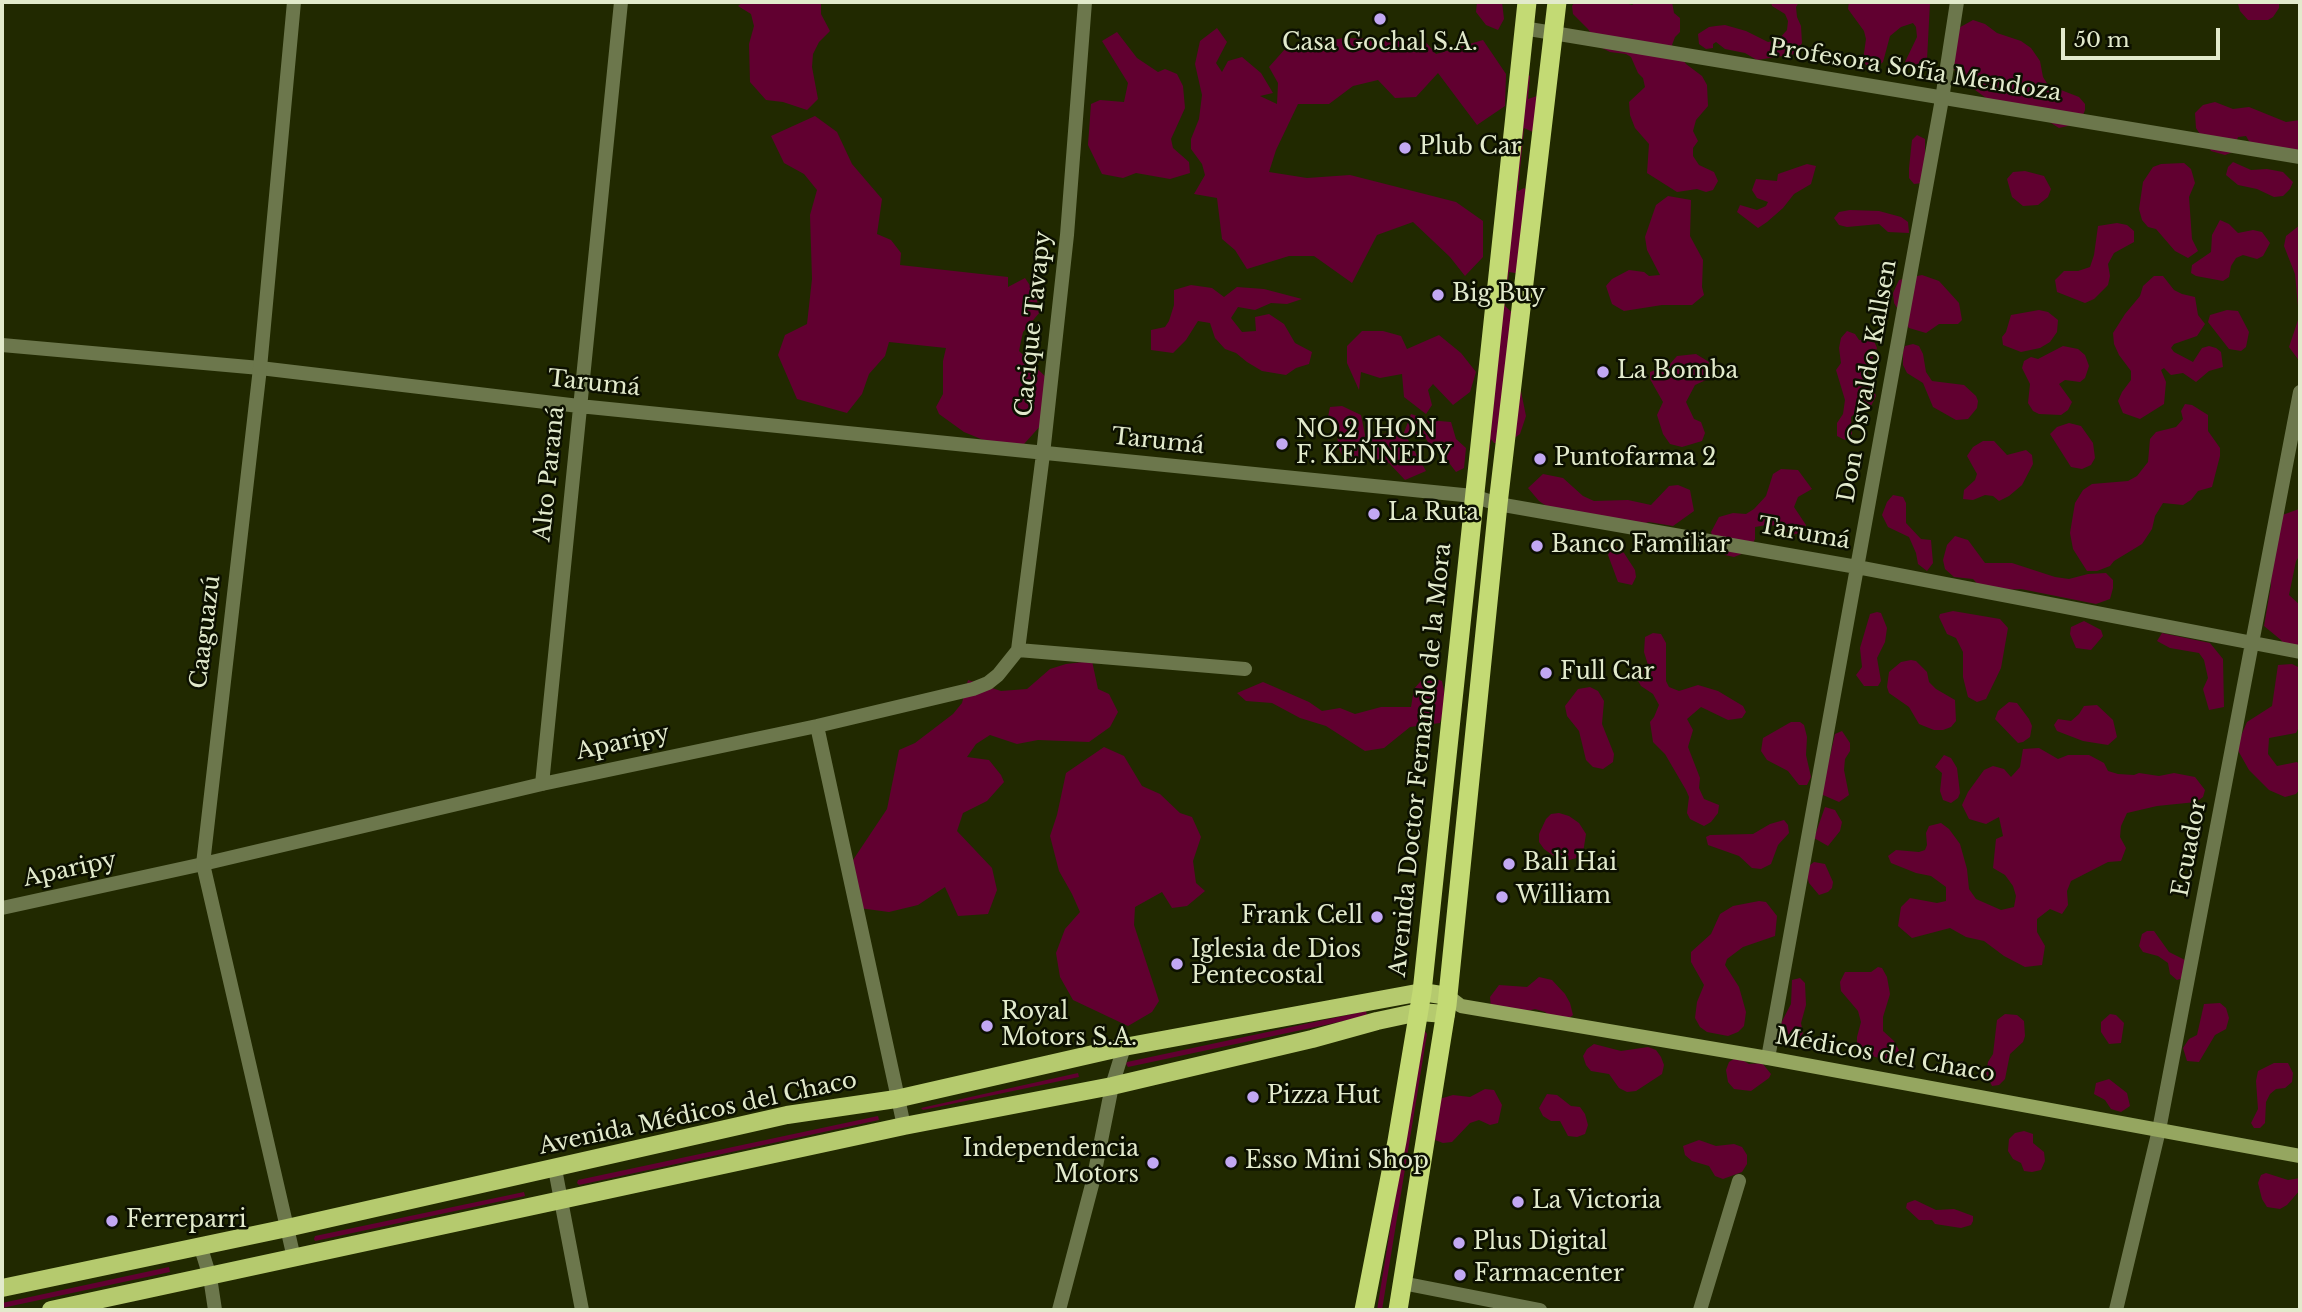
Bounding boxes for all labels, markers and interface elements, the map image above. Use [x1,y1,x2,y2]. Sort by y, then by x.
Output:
marker: Casa Gochal S.A. [1372,11,1388,27]
scale bar [2064,14,2223,58]
text: 50 m [2074,27,2129,53]
place label: Casa Gochal S.A. [1282,30,1478,58]
street label: Profesora Sofía Mendoza [1767,34,2063,108]
place label: Plub Car [1419,134,1521,162]
marker: Plub Car [1397,140,1413,156]
street label: Cacique Tavapy [1011,230,1057,418]
street label: Don Osvaldo Kallsen [1833,258,1903,504]
place label: Big Buy [1452,281,1545,309]
marker: Big Buy [1430,287,1446,303]
place label: La Bomba [1617,358,1738,386]
marker: La Bomba [1595,364,1611,380]
street label: Tarumá [547,365,641,403]
street label: Alto Paraná [529,405,571,543]
place label: NO.2 JHON F. KENNEDY [1296,417,1452,471]
street label: Tarumá [1111,423,1205,461]
marker: NO.2 JHON F. KENNEDY [1274,436,1290,452]
place label: Puntofarma 2 [1554,445,1716,473]
marker: Puntofarma 2 [1532,451,1548,467]
place label: La Ruta [1388,500,1479,528]
marker: La Ruta [1366,506,1382,522]
street label: Tarumá [1756,512,1852,556]
place label: Banco Familiar [1551,532,1730,560]
marker: Banco Familiar [1529,538,1545,554]
street label: Avenida Doctor Fernando de la Mora [1384,542,1458,978]
street label: Caaguazú [185,574,227,690]
place label: Full Car [1560,659,1655,687]
marker: Full Car [1538,665,1554,681]
street label: Aparipy [574,720,672,766]
street label: Ecuador [2167,797,2213,899]
street label: Aparipy [21,847,119,893]
place label: Bali Hai [1523,850,1617,878]
marker: Bali Hai [1501,856,1517,872]
place label: William [1516,883,1611,911]
marker: William [1494,889,1510,905]
place label: Frank Cell [1241,903,1363,931]
marker: Frank Cell [1369,909,1385,925]
place label: Iglesia de Dios Pentecostal [1191,937,1361,991]
marker: Iglesia de Dios Pentecostal [1169,956,1185,972]
place label: Royal Motors S.A. [1001,999,1137,1053]
marker: Royal Motors S.A. [979,1018,995,1034]
street label: Médicos del Chaco [1773,1023,1997,1089]
street label: Avenida Médicos del Chaco [537,1067,859,1161]
place label: Pizza Hut [1267,1083,1381,1111]
marker: Pizza Hut [1245,1089,1261,1105]
place label: Independencia Motors [963,1136,1139,1190]
place label: Esso Mini Shop [1245,1148,1429,1176]
marker: Esso Mini Shop [1223,1154,1239,1170]
marker: Independencia Motors [1145,1155,1161,1171]
place label: La Victoria [1532,1188,1661,1216]
marker: La Victoria [1510,1194,1526,1210]
place label: Ferreparri [126,1207,247,1235]
marker: Ferreparri [104,1213,120,1229]
place label: Plus Digital [1473,1229,1607,1257]
marker: Plus Digital [1451,1235,1467,1251]
place label: Farmacenter [1474,1261,1624,1289]
marker: Farmacenter [1452,1267,1468,1283]

